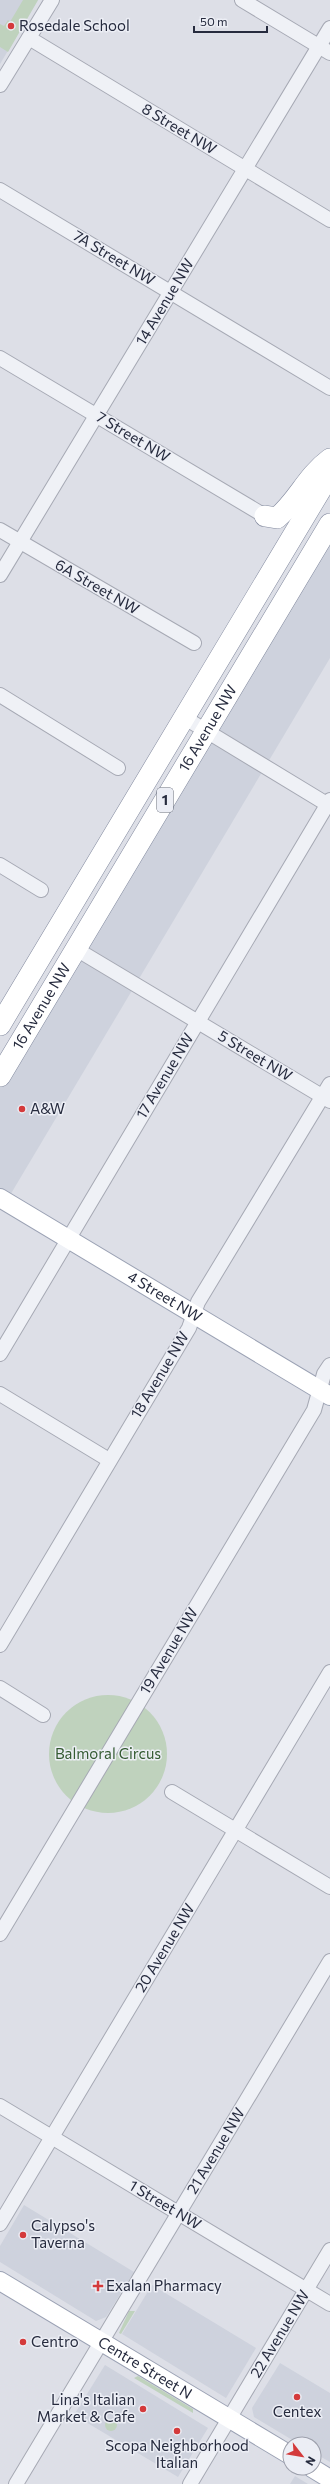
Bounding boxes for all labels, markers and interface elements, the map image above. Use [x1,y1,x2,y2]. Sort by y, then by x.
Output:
scale bar [194,8,267,34]
text: 50 m [200,14,228,28]
place label: Rosedale School [19,16,130,34]
marker: Rosedale School [6,21,16,31]
street label: 8 Street NW [139,99,220,157]
street label: 7A Street NW [71,226,158,288]
street label: 14 Avenue NW [131,255,197,348]
street label: 7 Street NW [93,407,174,465]
street label: 6A Street NW [52,555,143,617]
street label: 16 Avenue NW [174,681,240,775]
road number: 1 [157,788,173,812]
street label: 16 Avenue NW [8,959,74,1053]
street label: 5 Street NW [215,1026,296,1084]
street label: 17 Avenue NW [132,1029,197,1122]
place label: A&W [30,1099,65,1117]
marker: A&W [17,1104,27,1114]
street label: 4 Street NW [125,1267,206,1325]
street label: 18 Avenue NW [126,1328,192,1421]
street label: 19 Avenue NW [135,1604,201,1697]
park label: Balmoral Circus [55,1744,161,1762]
street label: 20 Avenue NW [131,1900,198,1995]
street label: 21 Avenue NW [182,2104,248,2197]
street label: 1 Street NW [126,2176,205,2233]
place label: Calypso's Taverna [31,2216,95,2251]
marker: Calypso's Taverna [18,2230,28,2240]
place label: Exalan Pharmacy [106,2276,222,2294]
marker: Exalan Pharmacy [93,2281,103,2291]
street label: 22 Avenue NW [246,2286,312,2381]
place label: Centro [31,2332,79,2350]
street label: Centre Street N [95,2332,196,2402]
marker: Centro [18,2337,28,2347]
place label: Lina's Italian Market & Cafe [37,2390,135,2425]
marker: Centex [292,2392,302,2402]
place label: Centex [273,2402,321,2420]
marker: Lina's Italian Market & Cafe [138,2404,148,2414]
marker: Scopa Neighborhood Italian [172,2426,182,2436]
place label: Scopa Neighborhood Italian [105,2436,249,2471]
north arrow [282,2436,322,2476]
text: N [303,2455,319,2468]

